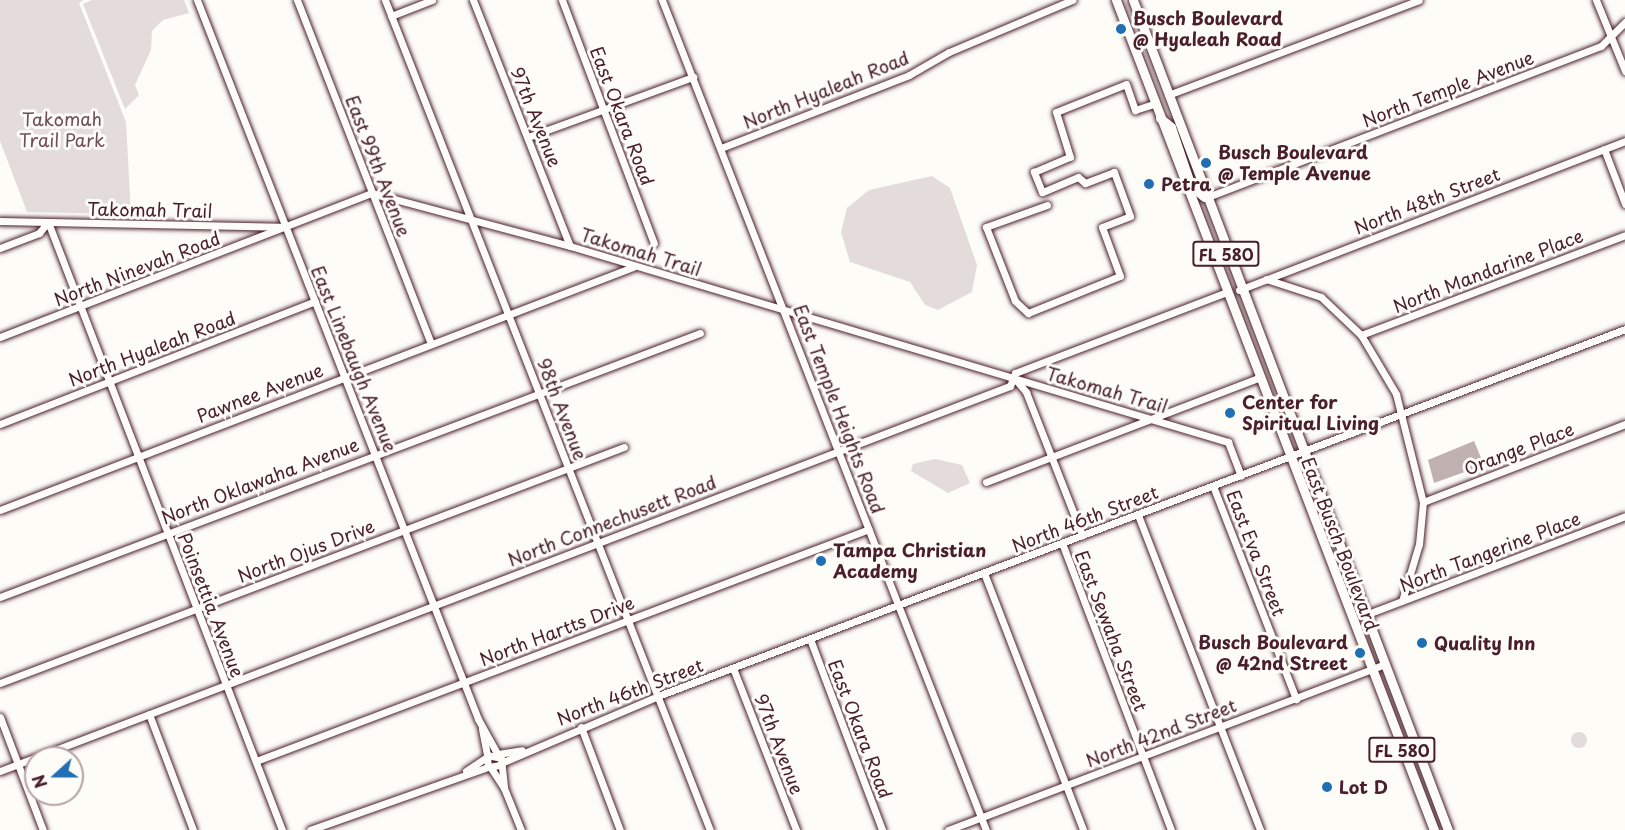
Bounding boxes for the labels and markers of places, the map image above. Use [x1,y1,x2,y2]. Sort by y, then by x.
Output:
place label: Busch Boulevard @ Hyaleah Road [1133,8,1284,50]
marker: Busch Boulevard @ Hyaleah Road [1114,22,1128,36]
place label: Busch Boulevard @ Temple Avenue [1218,142,1372,184]
marker: Busch Boulevard @ Temple Avenue [1199,156,1213,170]
place label: Petra [1161,173,1212,195]
marker: Petra [1142,177,1156,191]
place label: Center for Spiritual Living [1242,392,1379,434]
marker: Center for Spiritual Living [1223,406,1237,420]
place label: Tampa Christian Academy [833,540,986,582]
marker: Tampa Christian Academy [814,554,828,568]
place label: Busch Boulevard @ 42nd Street [1197,632,1348,674]
place label: Quality Inn [1434,632,1536,654]
marker: Quality Inn [1415,636,1429,650]
marker: Busch Boulevard @ 42nd Street [1353,646,1367,660]
place label: Lot D [1339,776,1389,798]
marker: Lot D [1320,780,1334,794]

